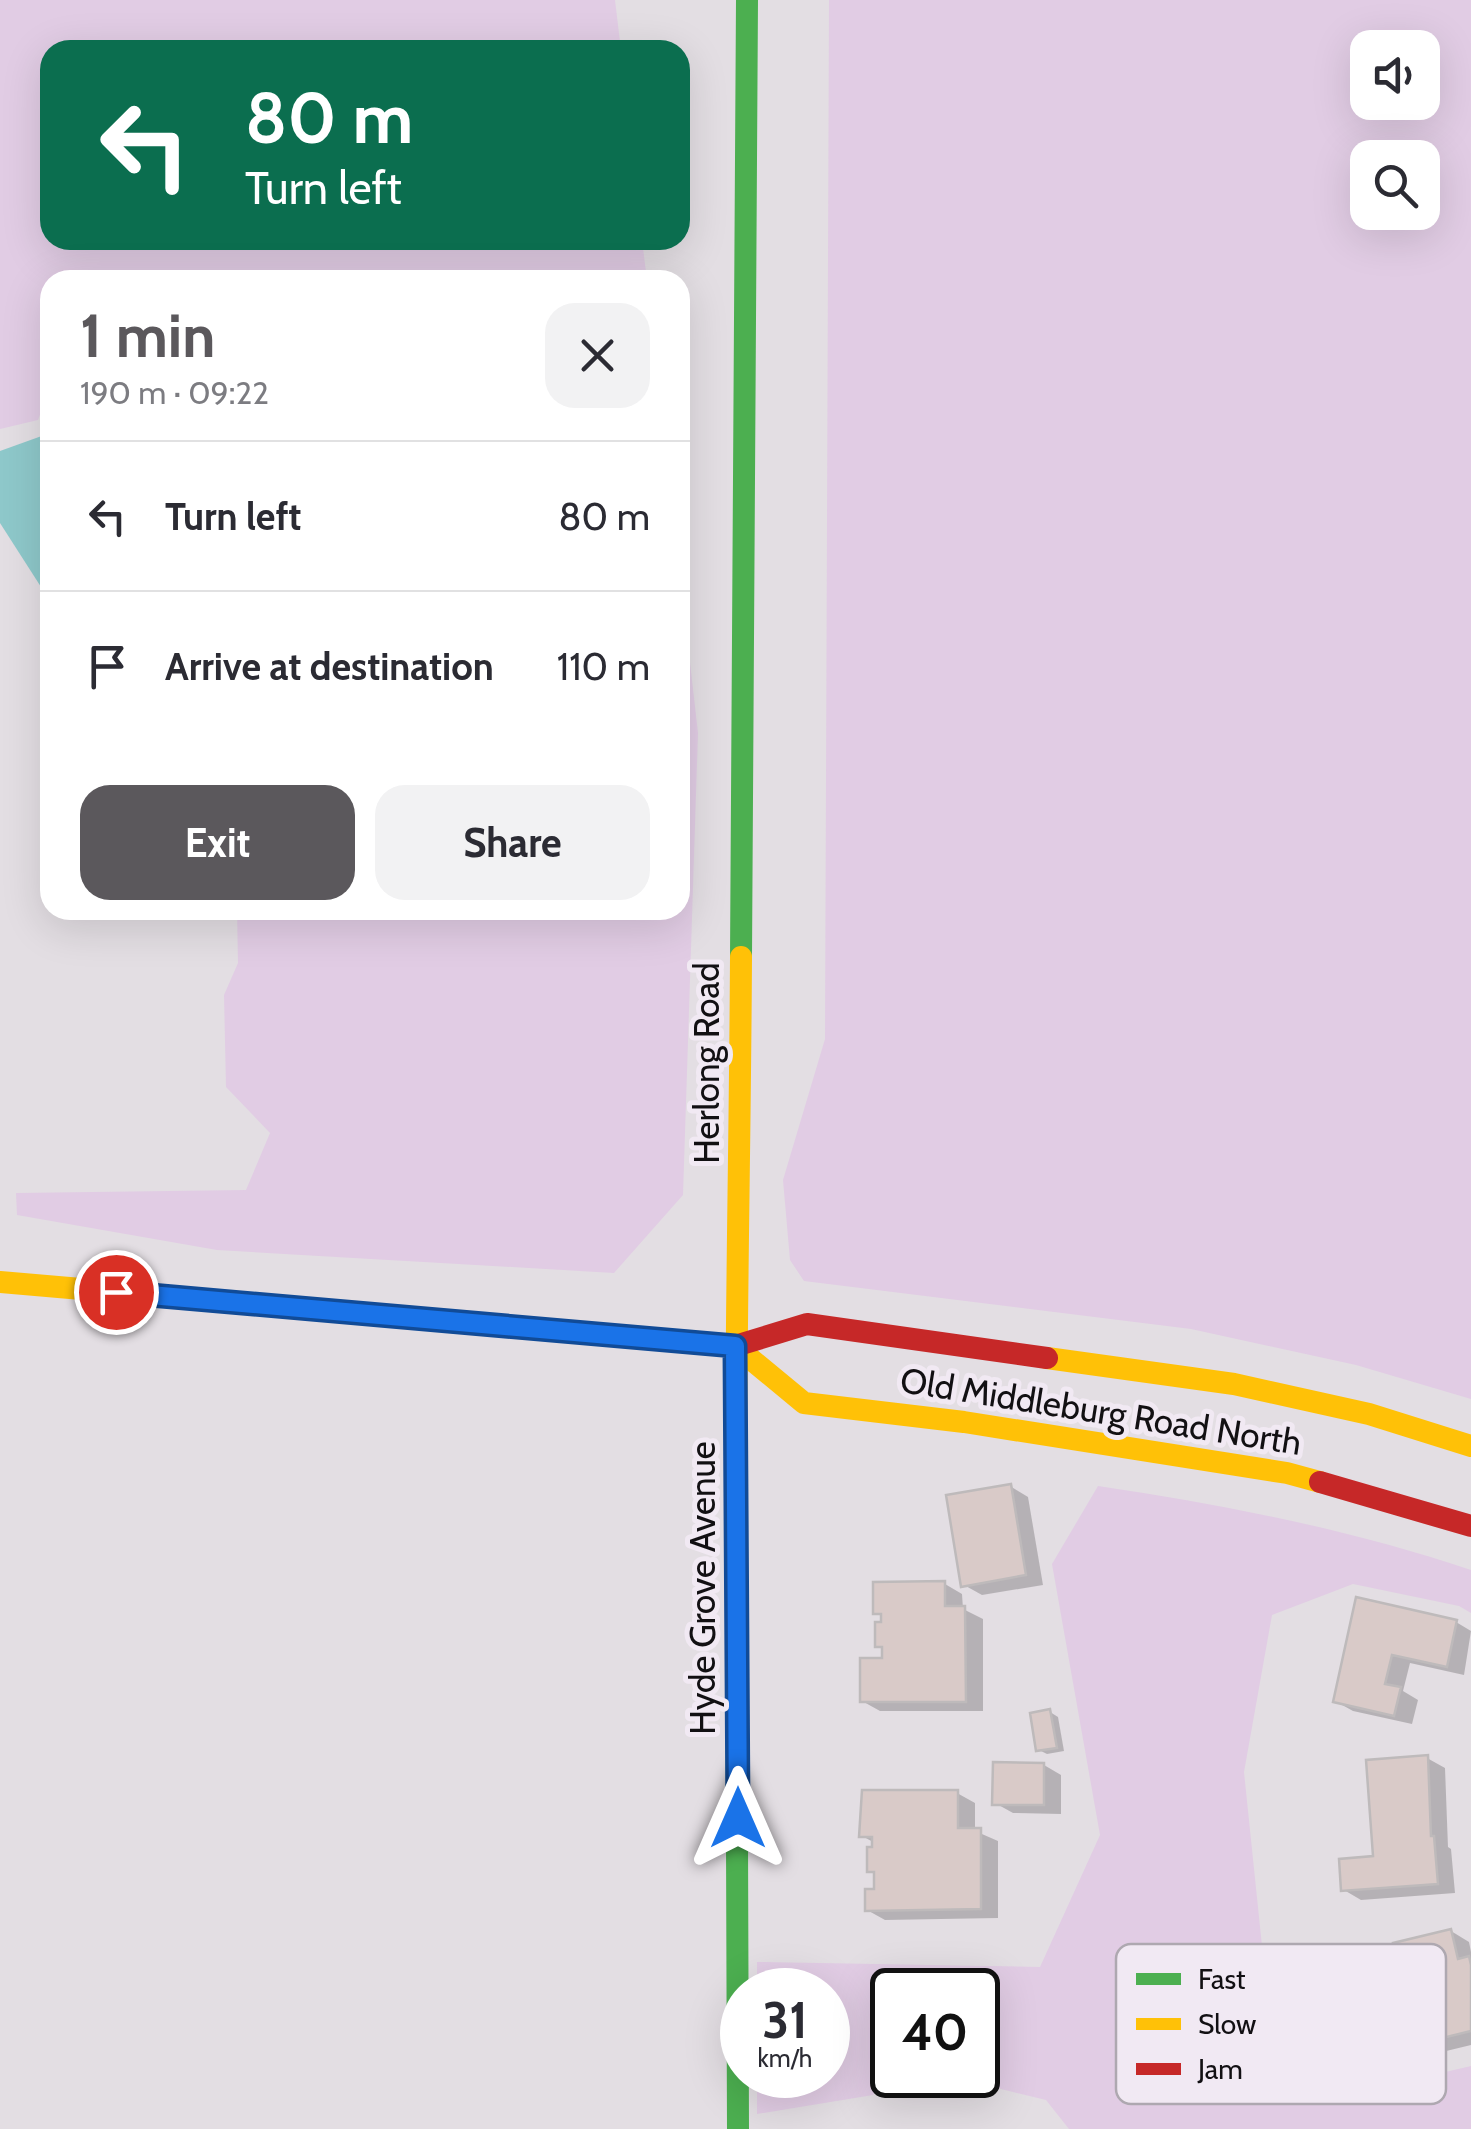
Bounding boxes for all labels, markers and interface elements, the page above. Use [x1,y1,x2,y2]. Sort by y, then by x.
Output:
map controls [1350,30,1440,230]
button: sound [1350,30,1440,120]
text: 80 m [245,75,413,161]
icon: left [80,80,210,210]
button: search [1350,140,1440,230]
text: Turn left [245,161,402,215]
text: 1 min [80,299,215,372]
button: close [545,303,650,408]
text: 190 m · 09:22 [80,373,269,412]
icon: left [80,489,135,544]
text: Turn left [165,493,301,540]
text: 80 m [559,493,650,540]
icon: arrive [80,639,135,694]
text: Arrive at destination [165,643,494,690]
text: 110 m [557,643,650,690]
button: Exit [80,785,355,900]
button: Share [375,785,650,900]
street label: Herlong Road [685,962,728,1164]
pin [74,1250,159,1335]
icon: arrive [89,1265,144,1320]
street label: Old Middleburg Road North [897,1358,1305,1464]
street label: Hyde Grove Avenue [681,1441,724,1735]
position arrow [686,1766,790,1870]
legend [1116,1944,1446,2104]
text: Fast [1198,1962,1246,1996]
speed limit sign: 40 [870,1968,1000,2098]
text: 31 [762,1990,808,2051]
text: Slow [1198,2007,1256,2041]
text: km/h [758,2043,812,2073]
text: Jam [1197,2052,1243,2086]

